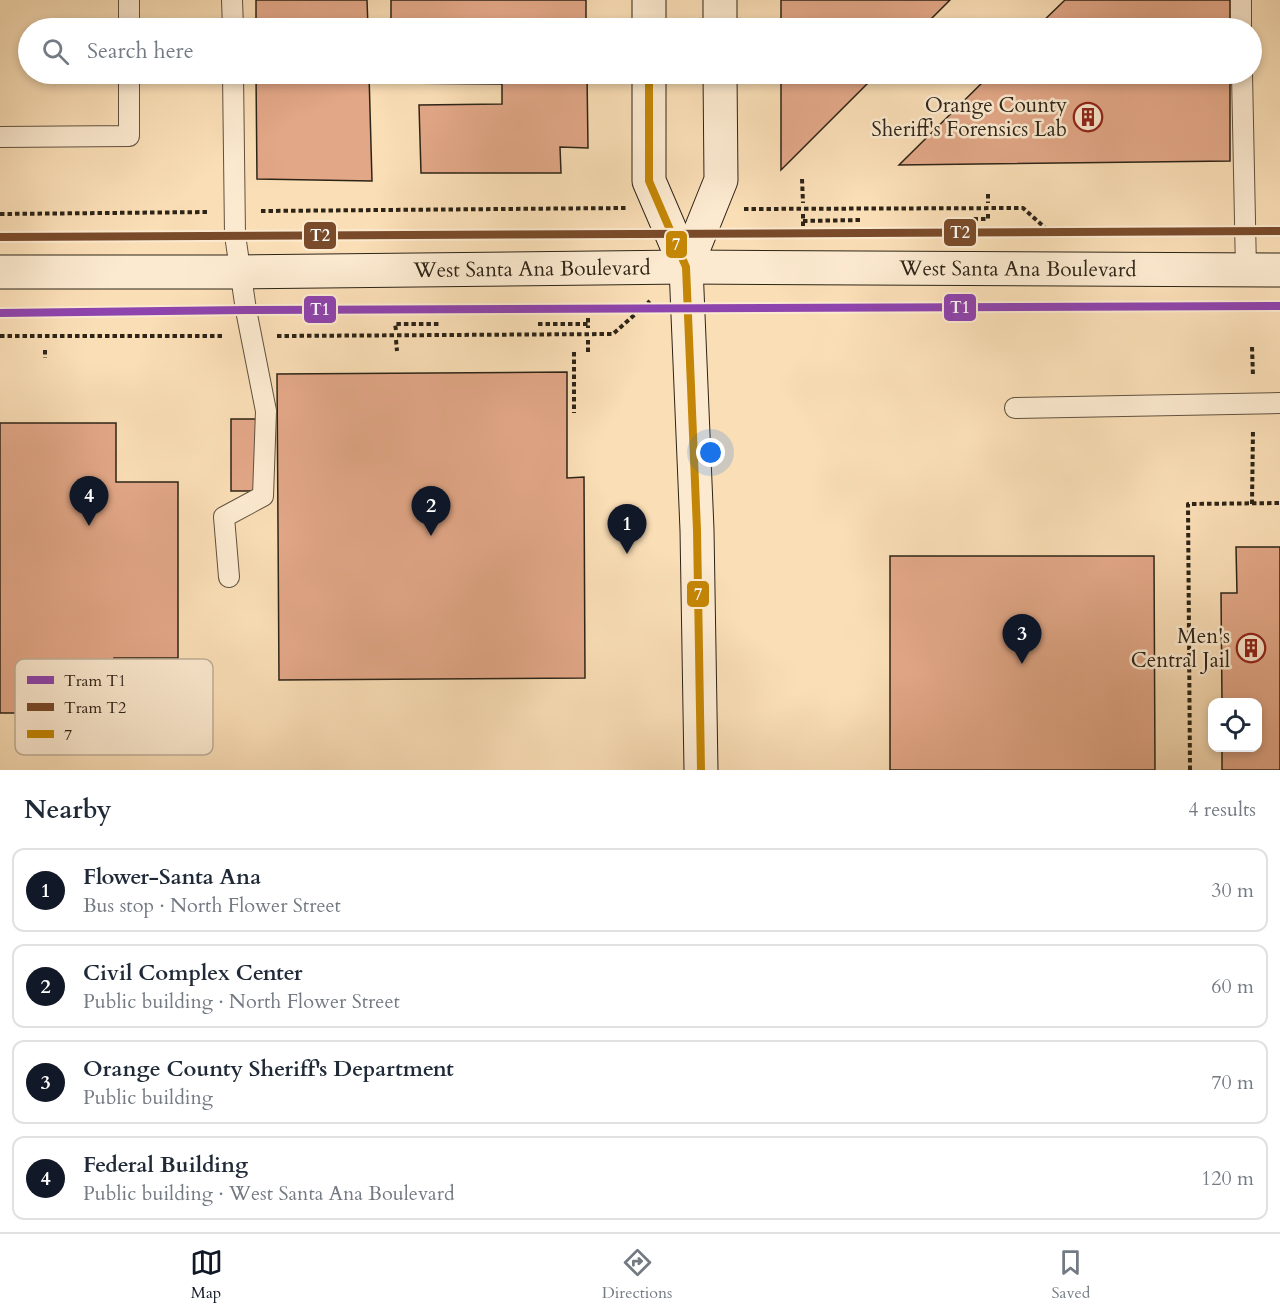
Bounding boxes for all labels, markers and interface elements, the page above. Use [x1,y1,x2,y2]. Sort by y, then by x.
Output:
search box [18,18,1262,84]
icon: search [39,35,72,68]
text: Search here [87,36,194,66]
place label: Orange County Sheriff's Forensics Lab [871,91,1067,144]
building icon: Orange County Sheriff's Forensics Lab [1072,101,1104,133]
line badge: T2 [943,218,977,247]
line badge: T2 [303,221,337,250]
text: T2 [950,222,970,244]
text: T2 [310,225,330,247]
line badge: 7 [665,230,688,259]
text: 7 [672,234,680,256]
street label: West Santa Ana Boulevard [412,253,651,285]
street label: West Santa Ana Boulevard [898,254,1137,284]
line badge: T1 [943,293,977,322]
line badge: T1 [303,295,337,324]
text: T1 [950,297,970,319]
text: T1 [310,299,330,321]
your location [696,438,725,467]
pin: 4 [70,476,109,526]
pin: 2 [412,486,450,536]
pin: 1 [608,504,646,554]
line badge: 7 [686,580,710,608]
text: 7 [694,584,702,606]
pin: 3 [1002,614,1042,664]
place label: Men's Central Jail [1131,622,1230,675]
building icon: Men's Central Jail [1235,632,1267,664]
legend [15,659,213,755]
text: Tram T1 [64,670,126,692]
text: Tram T2 [64,697,126,719]
map controls [1208,698,1262,752]
button: locate [1208,698,1262,752]
text: 7 [64,724,72,746]
text: Nearby [24,792,112,827]
text: 4 results [1188,796,1256,823]
text: Flower-Santa Ana [83,862,261,892]
text: 1 [40,877,51,904]
text: 30 m [1211,877,1254,904]
text: Bus stop · North Flower Street [83,892,341,919]
text: Civil Complex Center [83,958,303,988]
text: 2 [40,973,51,1000]
text: 60 m [1211,973,1254,1000]
text: Public building · North Flower Street [83,988,400,1015]
text: Orange County Sheriff's Department [83,1054,454,1084]
text: 3 [40,1069,51,1096]
text: 70 m [1211,1069,1254,1096]
text: Public building [83,1084,213,1111]
text: Federal Building [83,1150,248,1180]
text: 4 [40,1165,51,1192]
text: 120 m [1201,1165,1254,1192]
text: Public building · West Santa Ana Boulevard [83,1180,455,1207]
tab: Map [190,1246,223,1304]
tab: Directions [602,1246,672,1304]
tab: Saved [1052,1246,1090,1304]

